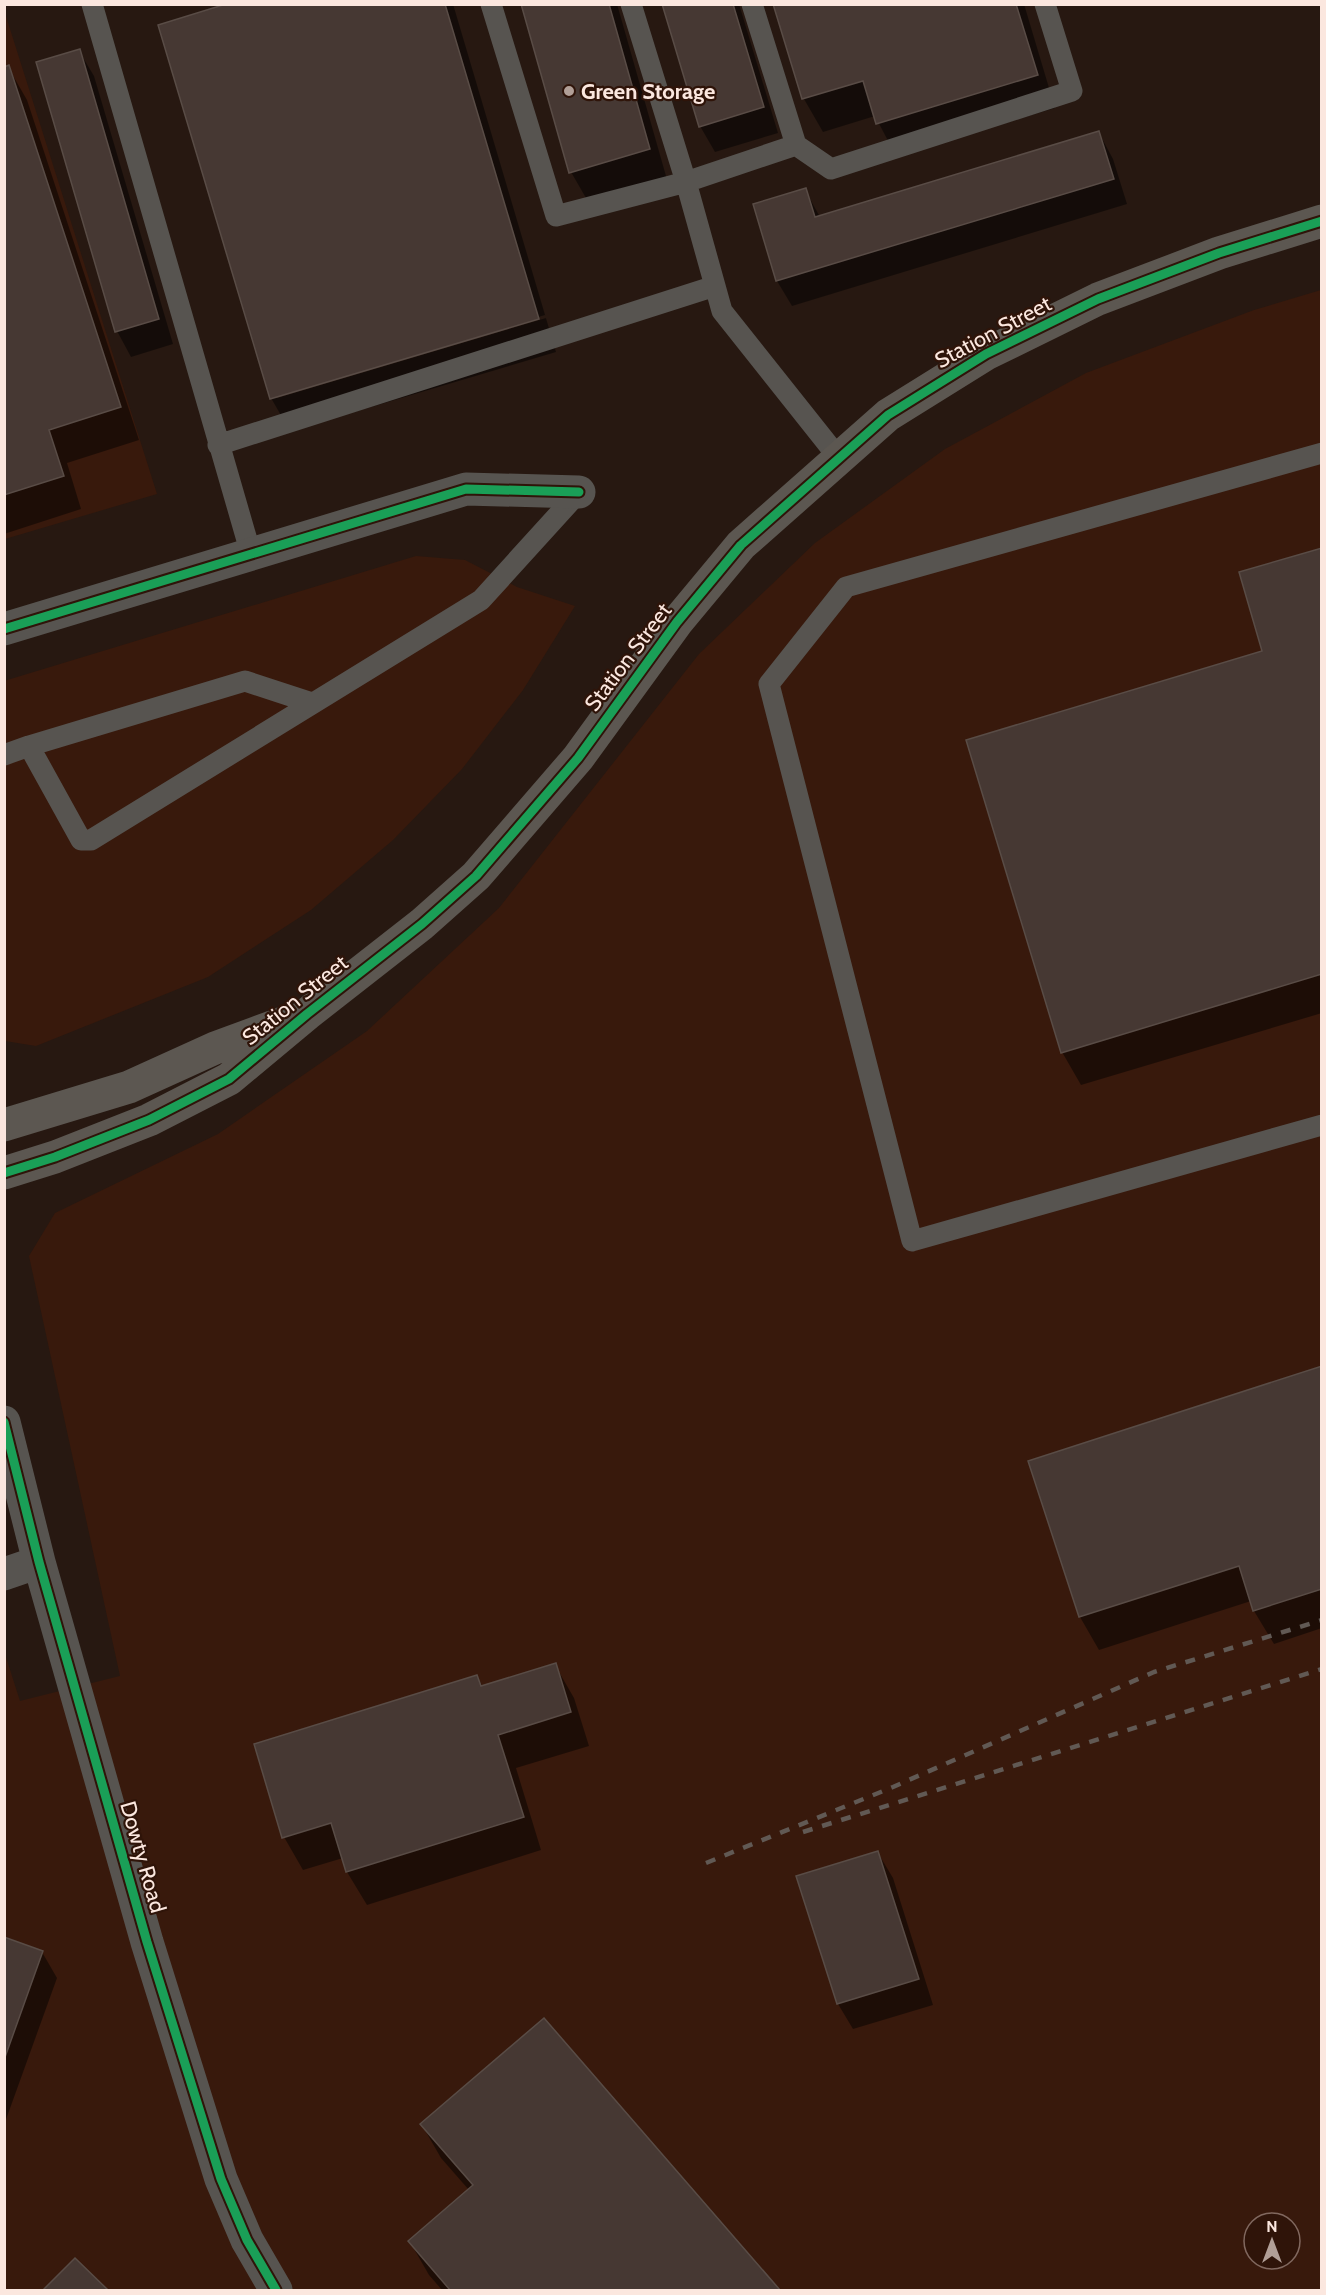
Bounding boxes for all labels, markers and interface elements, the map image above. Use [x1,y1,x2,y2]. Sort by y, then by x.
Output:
place label: Green Storage [581,78,715,105]
marker: Green Storage [562,84,576,98]
street label: Station Street [930,290,1056,374]
street label: Station Street [579,597,678,716]
street label: Station Street [237,949,354,1051]
street label: Dowty Road [114,1798,172,1916]
north arrow [1242,2211,1302,2271]
text: N [1266,2217,1278,2236]

